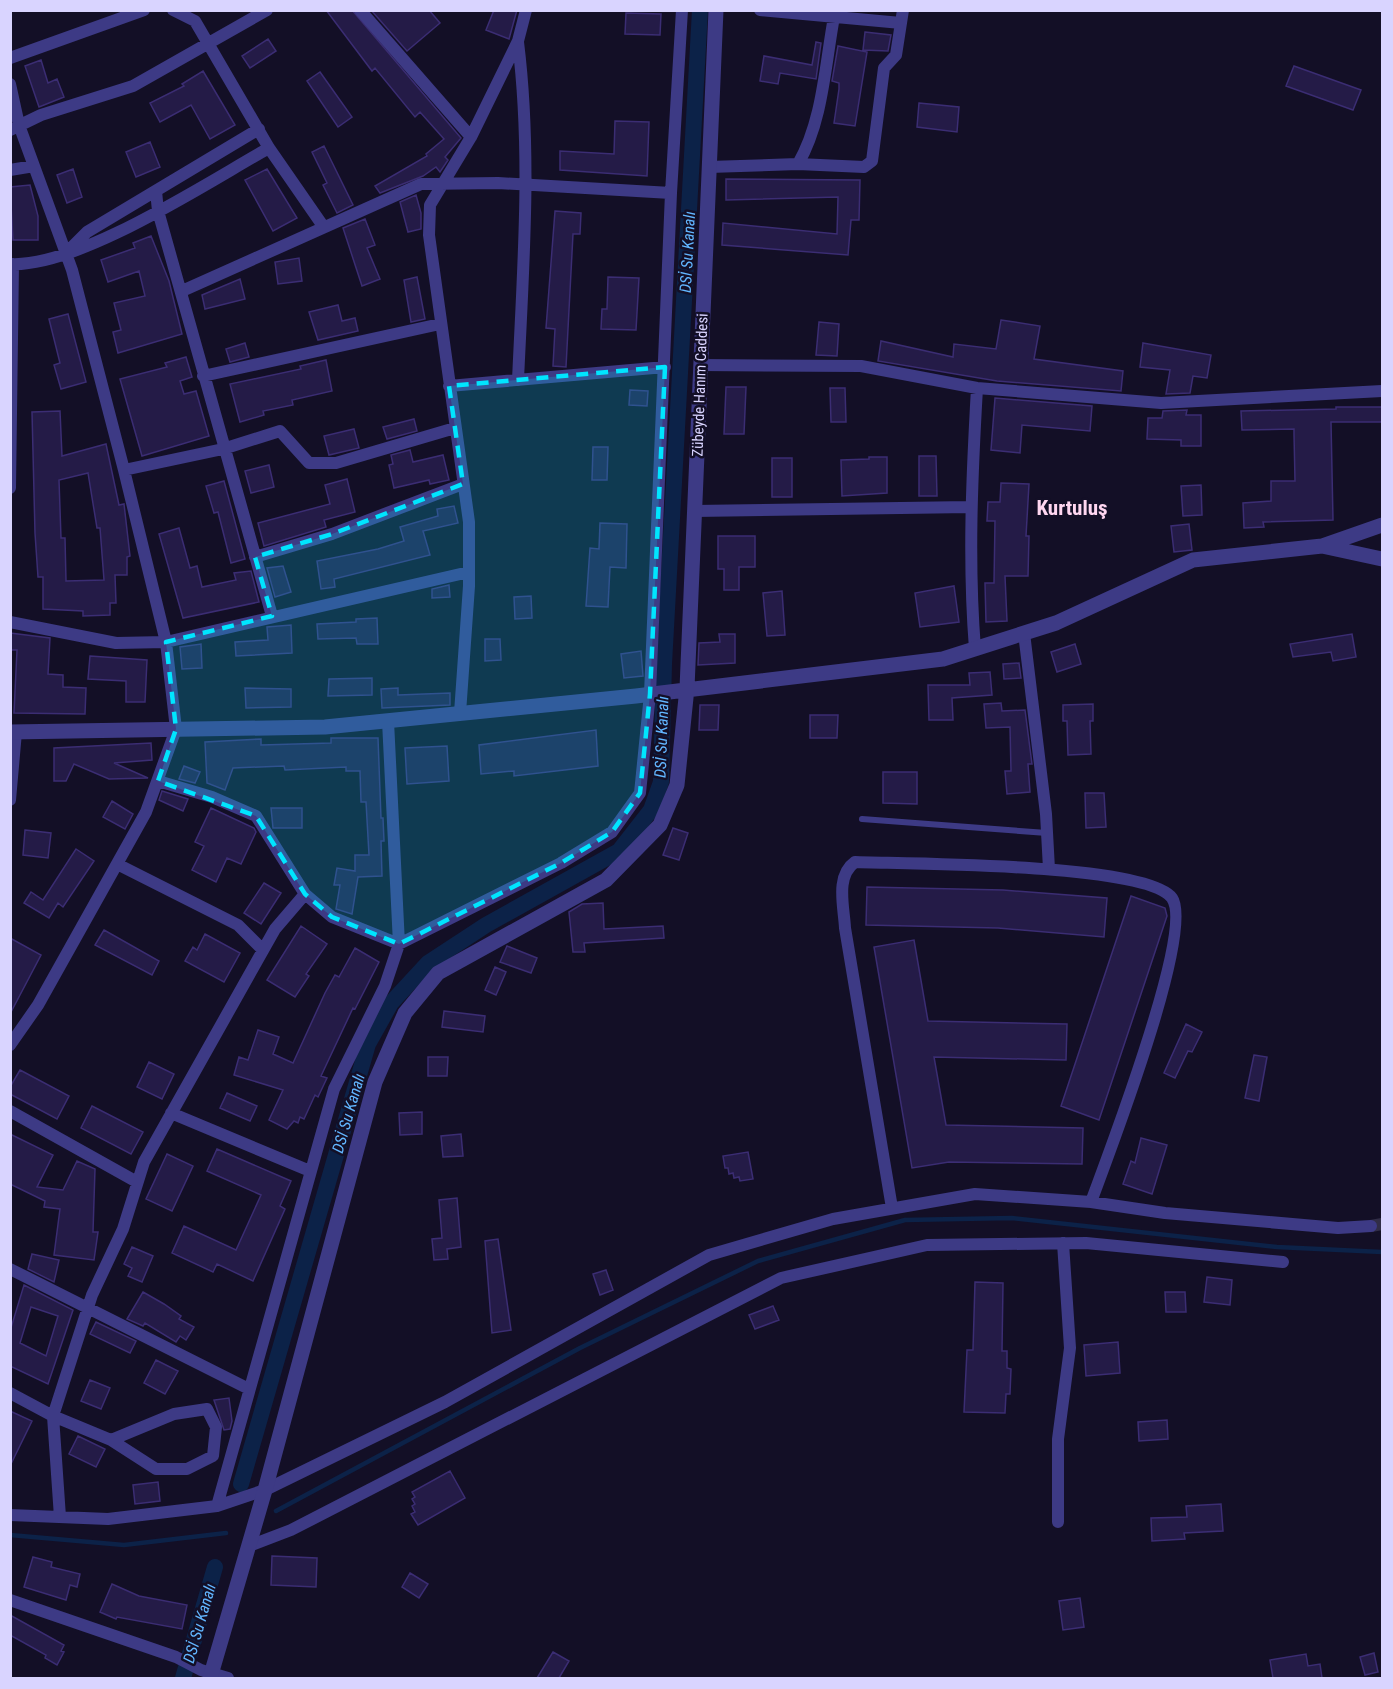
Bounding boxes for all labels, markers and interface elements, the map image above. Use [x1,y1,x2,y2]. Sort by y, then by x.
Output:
water label: DSİ Su Kanalı [676,210,699,293]
street label: Zübeyde Hanım Caddesi [689,313,711,457]
district label: Kurtuluş [1036,496,1108,520]
water label: DSİ Su Kanalı [651,696,672,778]
water label: DSİ Su Kanalı [328,1071,369,1155]
water label: DSİ Su Kanalı [179,1581,220,1665]

